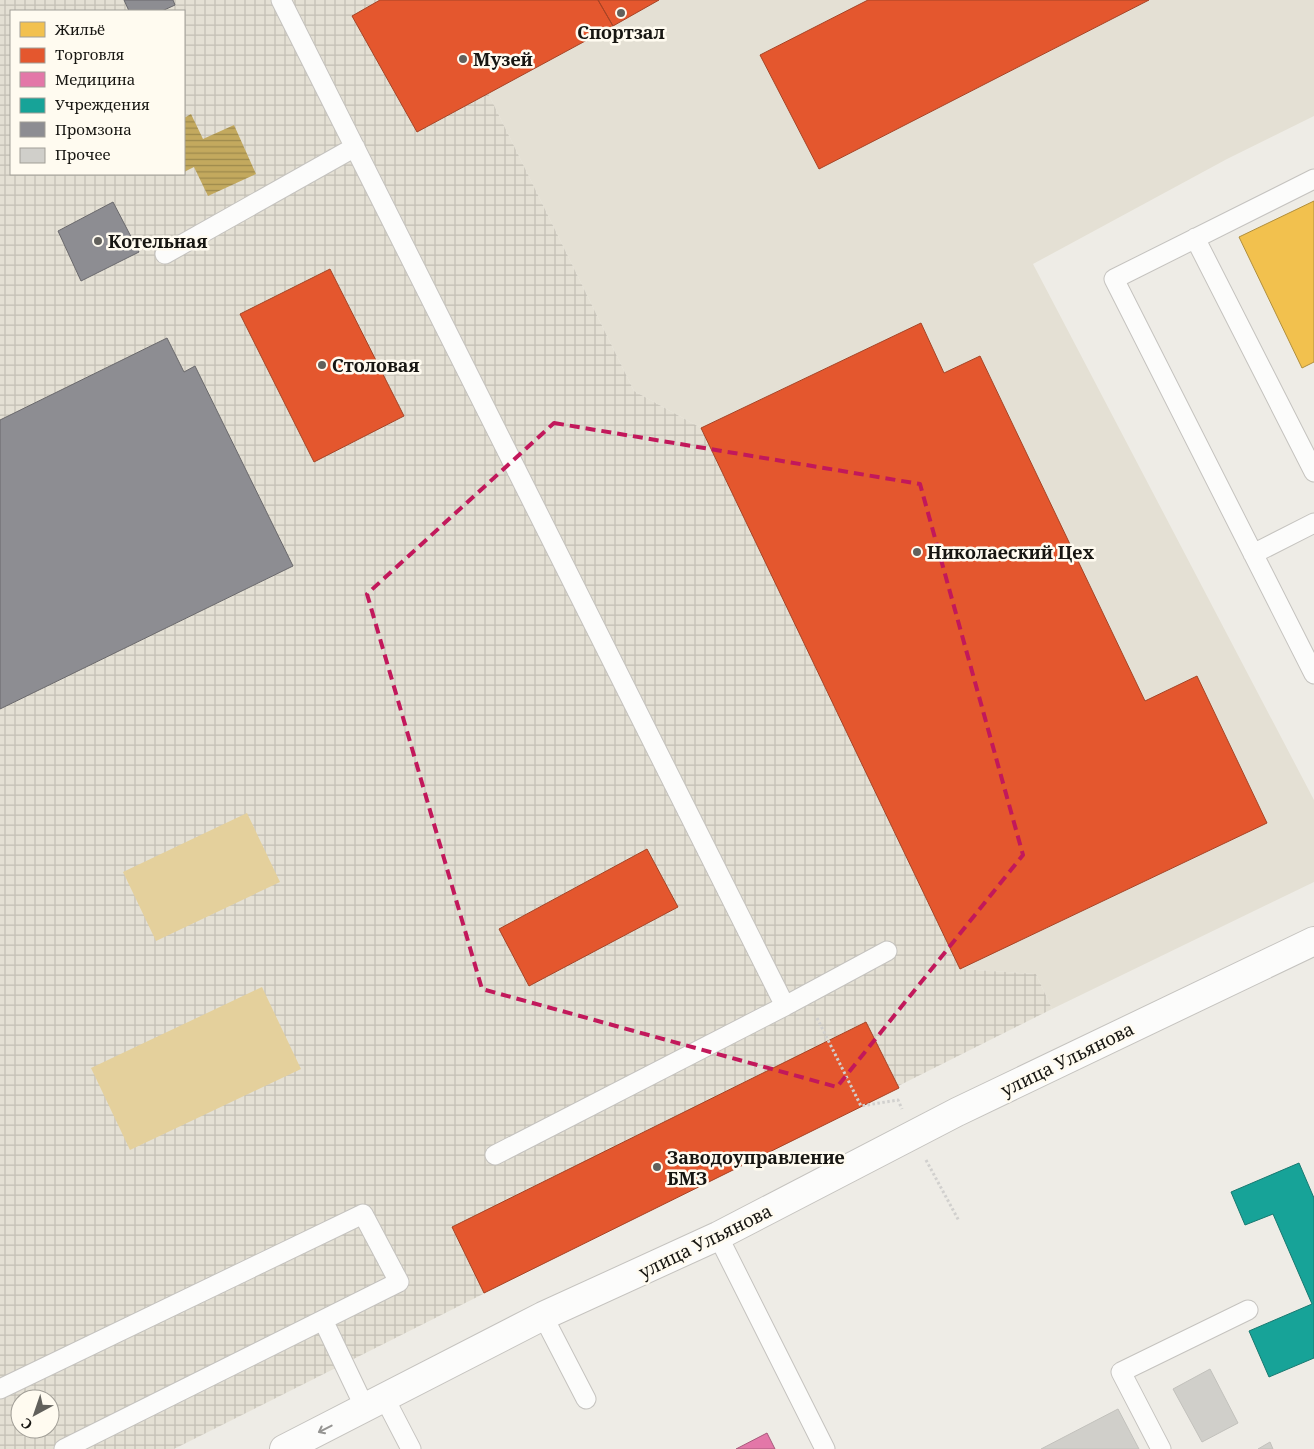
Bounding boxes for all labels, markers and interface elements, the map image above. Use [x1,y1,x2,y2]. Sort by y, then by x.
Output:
marker: Спортзал [615,7,627,19]
legend [10,10,185,175]
text: Жильё [54,19,105,39]
place label: Спортзал [577,20,665,44]
text: Торговля [55,44,124,64]
place label: Музей [473,47,533,71]
marker: Музей [457,53,469,65]
text: Медицина [55,69,135,89]
text: Учреждения [55,94,150,114]
text: Промзона [55,119,132,139]
text: Прочее [55,144,111,164]
place label: Котельная [108,229,208,253]
marker: Котельная [92,235,104,247]
place label: Столовая [332,353,419,377]
marker: Столовая [316,359,328,371]
place label: Николаеский Цех [927,540,1094,564]
marker: Николаеский Цех [911,546,923,558]
street label: улица Ульянова [996,1016,1138,1102]
place label: Заводоуправление БМЗ [667,1145,845,1190]
marker: Заводоуправление БМЗ [651,1161,663,1173]
street label: улица Ульянова [634,1198,776,1284]
north arrow [10,1389,60,1439]
text: С [17,1414,36,1435]
one-way arrow [318,1424,333,1434]

